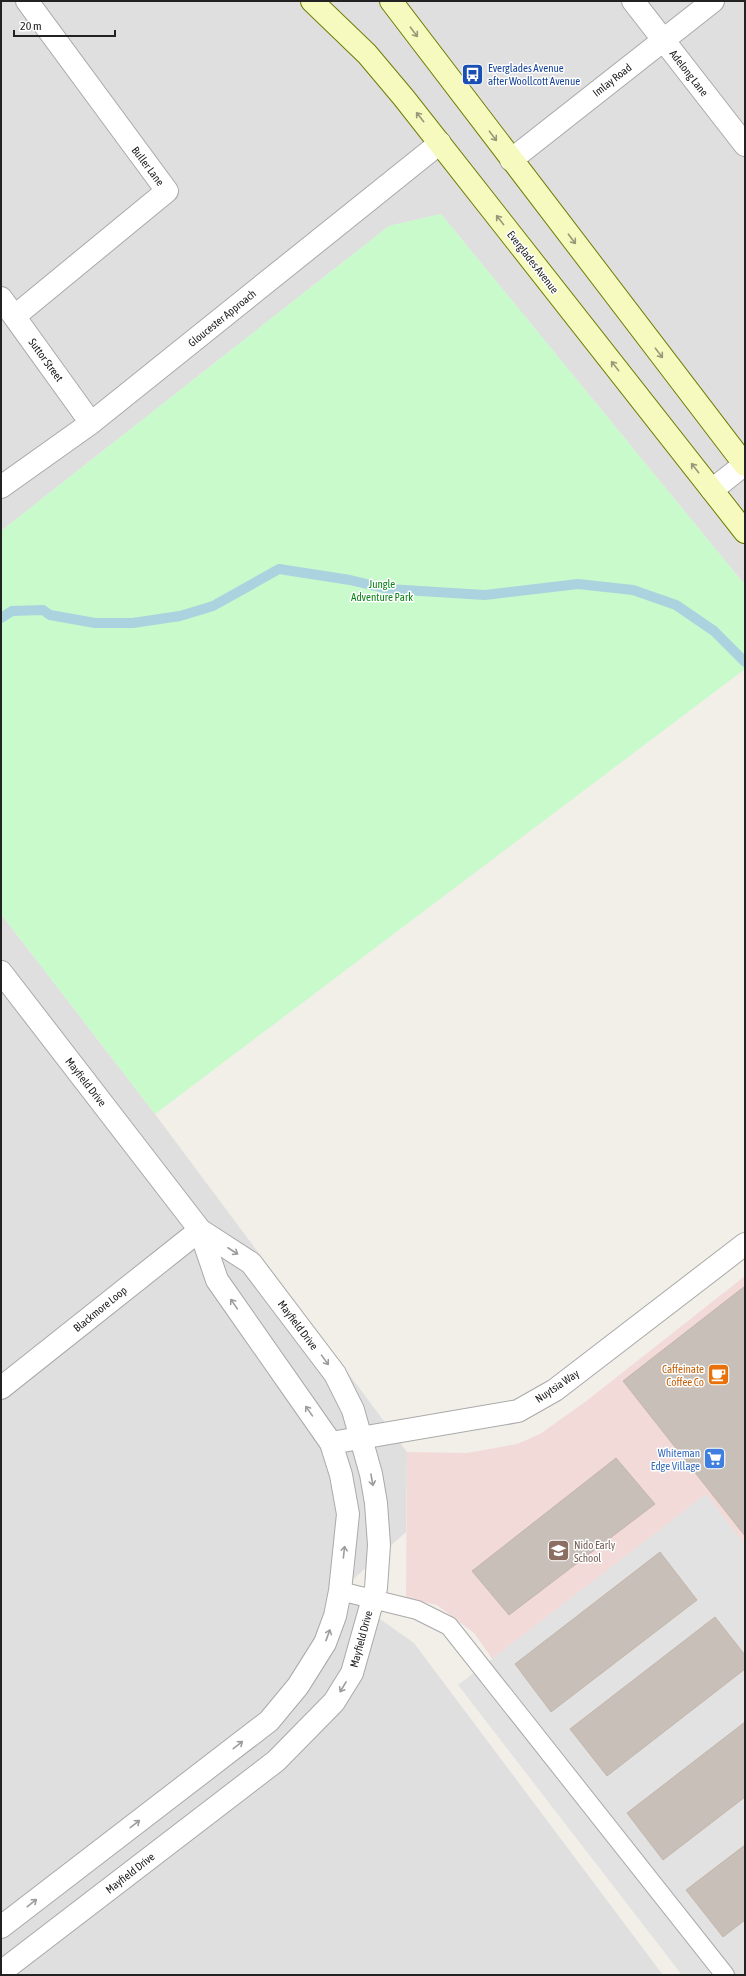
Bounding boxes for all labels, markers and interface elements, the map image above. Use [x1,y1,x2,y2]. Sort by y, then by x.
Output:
scale bar [14,12,115,38]
text: 20 m [20,19,42,33]
one-way arrow [410,26,418,37]
street label: Adelong Lane [667,48,711,98]
bus stop icon: Everglades Avenue after Woollcott Avenue [460,61,486,87]
street label: Imlay Road [590,61,634,99]
place label: Everglades Avenue after Woollcott Avenue [488,62,580,87]
one-way arrow [415,112,424,123]
one-way arrow [489,130,497,141]
street label: Buller Lane [129,144,167,188]
one-way arrow [495,214,504,225]
street label: Everglades Avenue [505,228,561,296]
one-way arrow [568,233,576,244]
street label: Gloucester Approach [186,287,258,349]
street label: Suttor Street [26,336,66,384]
one-way arrow [655,348,664,359]
one-way arrow [610,361,619,372]
one-way arrow [691,463,699,474]
park label: Jungle Adventure Park [351,578,413,603]
street label: Mayfield Drive [63,1055,109,1109]
one-way arrow [227,1247,238,1255]
street label: Blackmore Loop [71,1284,129,1334]
street label: Mayfield Drive [276,1298,320,1352]
one-way arrow [230,1299,238,1310]
one-way arrow [320,1354,329,1365]
cafe icon: Caffeinate Coffee Co [706,1362,732,1388]
place label: Caffeinate Coffee Co [662,1363,704,1388]
street label: Nuytsia Way [533,1367,581,1405]
one-way arrow [305,1406,313,1417]
supermarket icon: Whiteman Edge Village [702,1446,728,1472]
place label: Whiteman Edge Village [651,1447,700,1472]
one-way arrow [369,1473,377,1486]
school or university icon: Nido Early School [545,1538,571,1564]
place label: Nido Early School [574,1539,616,1564]
one-way arrow [340,1546,348,1559]
street label: Mayfield Drive [348,1609,374,1669]
one-way arrow [325,1629,333,1641]
one-way arrow [339,1681,347,1692]
one-way arrow [232,1740,243,1749]
one-way arrow [129,1820,140,1828]
street label: Mayfield Drive [103,1850,157,1896]
one-way arrow [26,1899,37,1908]

